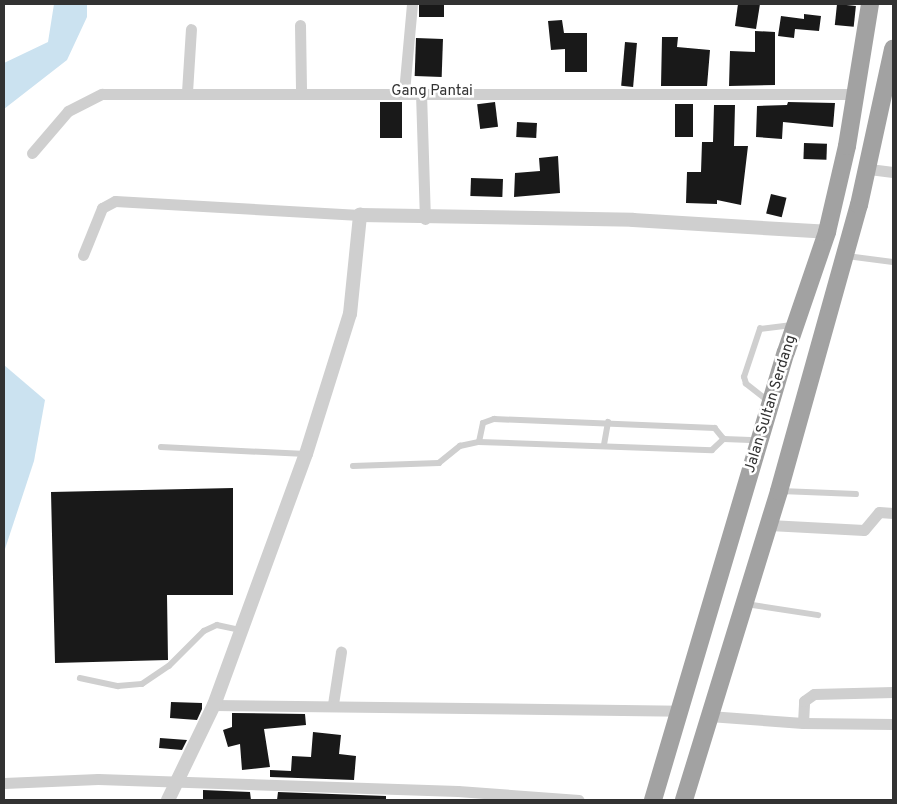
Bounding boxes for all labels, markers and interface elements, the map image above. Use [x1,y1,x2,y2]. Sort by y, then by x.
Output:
street label: Gang Pantai [391,83,473,101]
street label: Jalan Sultan Serdang [741,333,801,475]

